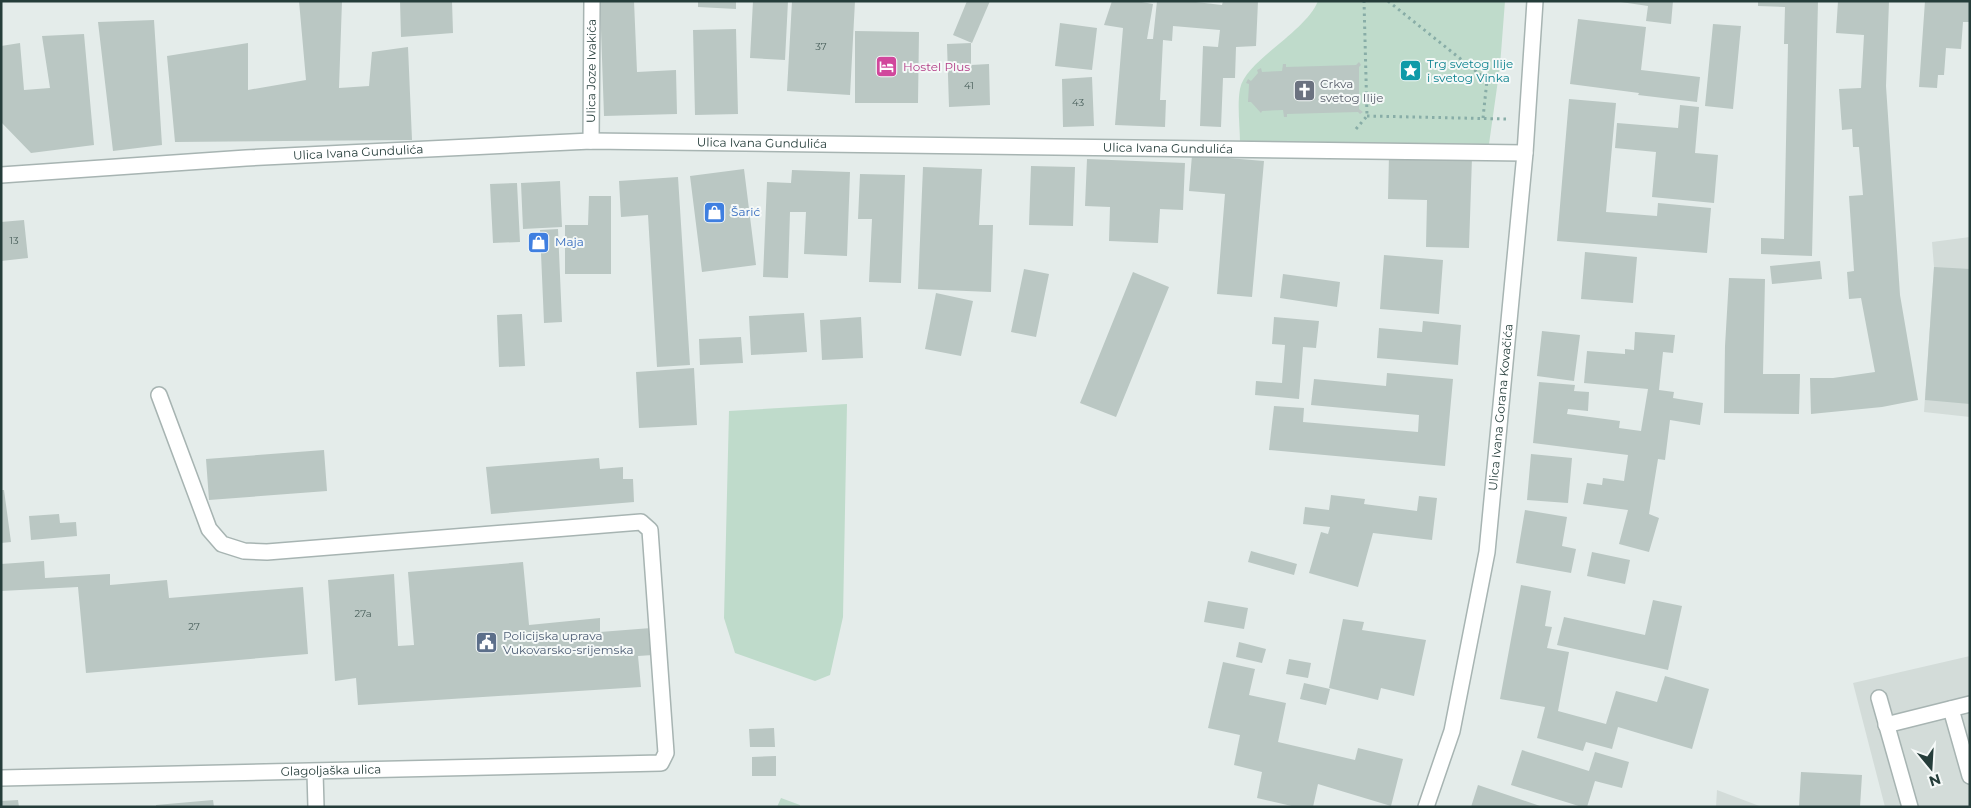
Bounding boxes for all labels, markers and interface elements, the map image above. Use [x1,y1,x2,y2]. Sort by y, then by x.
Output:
street label: Ulica Joze Ivakića [583,19,599,123]
house number: 37 [815,40,827,53]
hotel icon: Hostel Plus [875,55,899,79]
place label: Trg svetog Ilije i svetog Vinka [1427,56,1513,85]
place label: Hostel Plus [903,59,970,74]
place icon: Trg svetog Ilije i svetog Vinka [1399,59,1423,83]
place label: Crkva svetog Ilije [1320,76,1383,105]
house number: 41 [964,79,974,92]
church icon: Crkva svetog Ilije [1292,79,1316,103]
house number: 43 [1072,96,1084,109]
street label: Ulica Ivana Gundulića [697,134,827,151]
street label: Ulica Ivana Gundulića [1103,140,1233,156]
street label: Ulica Ivana Gundulića [293,141,424,163]
shop icon: Šarić [703,200,727,224]
place label: Šarić [731,204,760,219]
shop icon: Maja [527,230,551,254]
house number: 13 [9,234,19,247]
place label: Maja [555,234,584,249]
street label: Ulica Ivana Gorana Kovačića [1485,323,1516,492]
house number: 27a [354,607,372,620]
house number: 27 [188,620,200,633]
place label: Policijska uprava Vukovarsko-srijemska [503,628,634,657]
public building icon: Policijska uprava Vukovarsko-srijemska [475,631,499,655]
north arrow [1906,743,1956,793]
street label: Glagoljaška ulica [280,761,381,779]
text: N [1927,770,1943,791]

